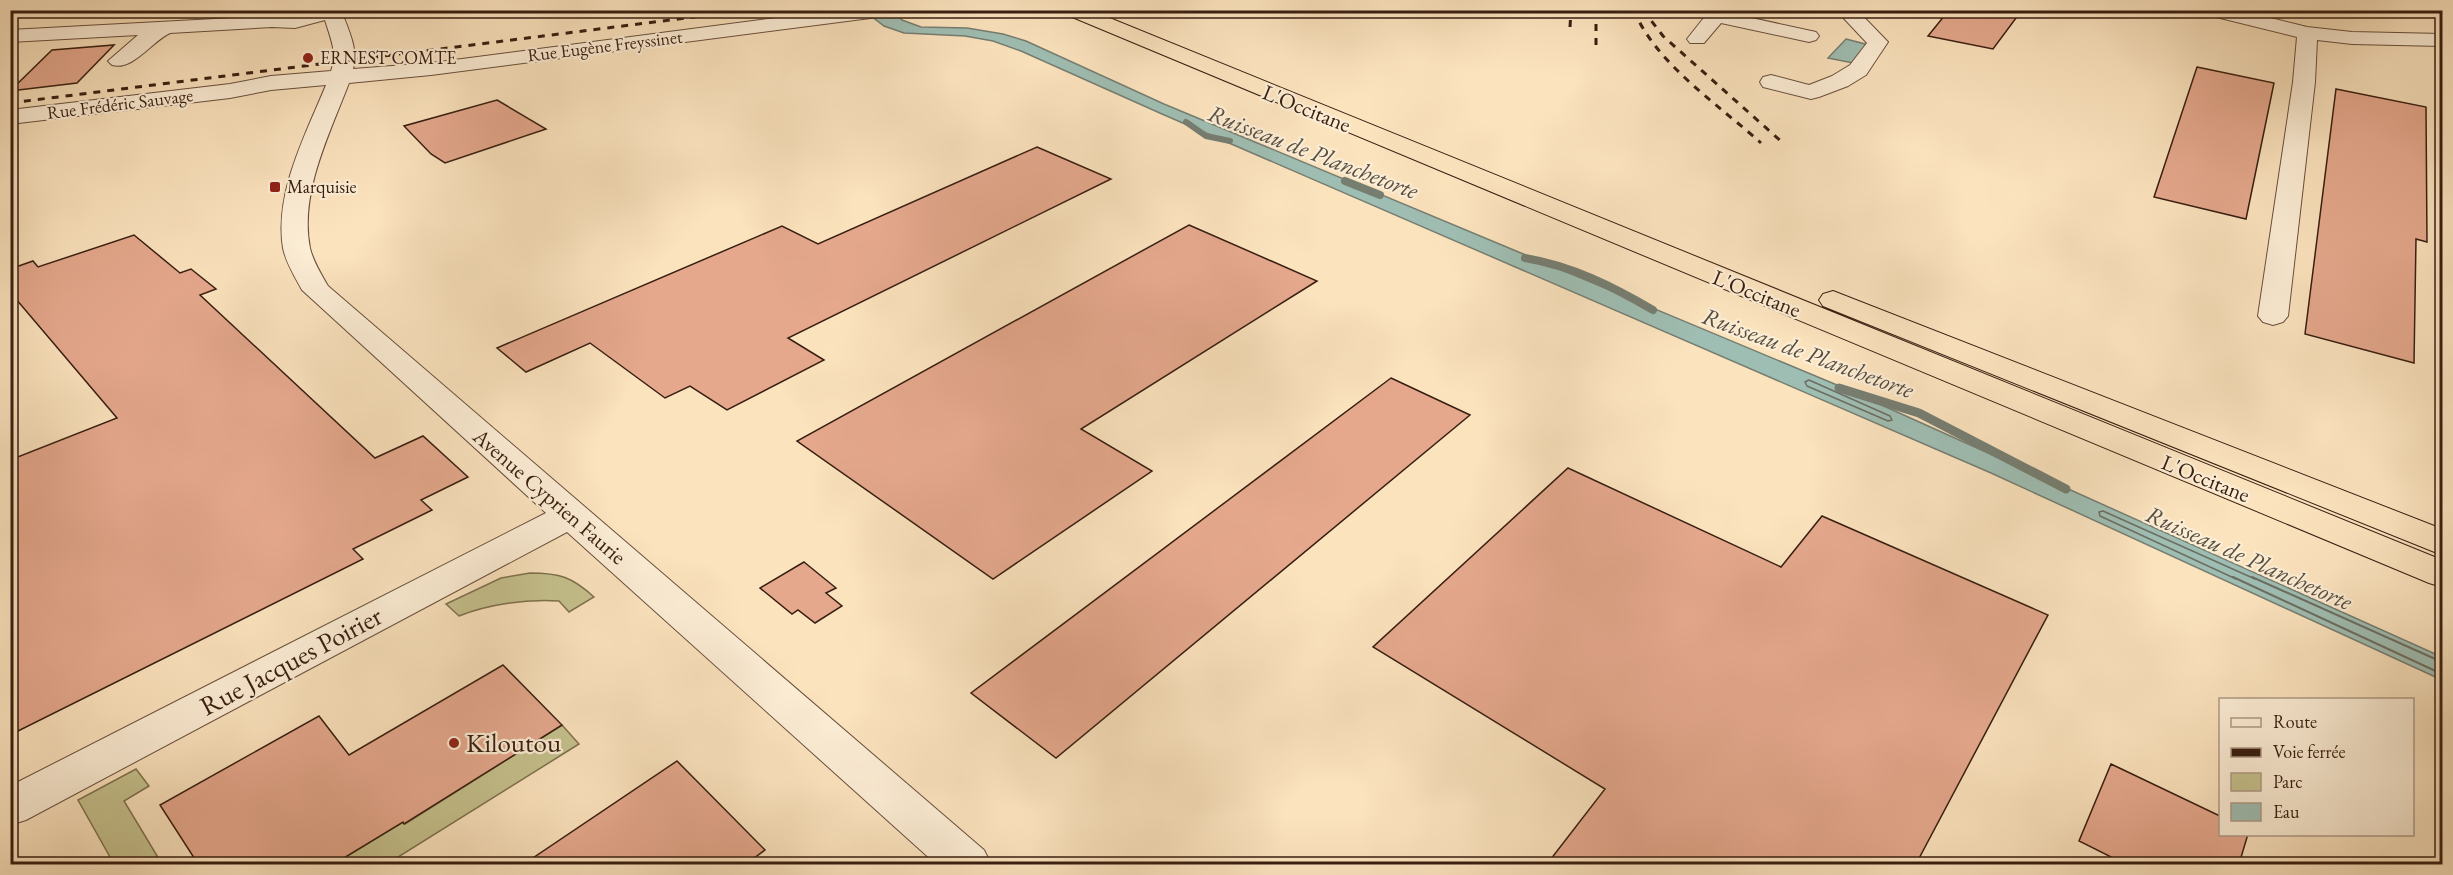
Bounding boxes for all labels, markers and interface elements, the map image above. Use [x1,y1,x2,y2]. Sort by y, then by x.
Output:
street label: Rue Eugène Freyssinet [526,25,684,66]
place label: ERNEST COMTE [320,46,456,69]
marker: ERNEST COMTE [301,51,315,65]
street label: L'Occitane [1258,78,1356,139]
street label: Rue Frédéric Sauvage [46,83,194,124]
water label: Ruisseau de Planchetorte [1204,97,1423,206]
place label: Marquisie [287,175,357,198]
marker: Marquisie [268,180,282,194]
street label: L'Occitane [1708,263,1806,324]
water label: Ruisseau de Planchetorte [1698,300,1919,405]
street label: Avenue Cyprien Faurie [466,421,633,571]
street label: L'Occitane [2157,448,2255,509]
water label: Ruisseau de Planchetorte [2141,498,2358,617]
street label: Rue Jacques Poirier [194,598,388,723]
legend [2219,698,2414,836]
text: Route [2273,710,2317,733]
place label: Kiloutou [466,725,561,760]
marker: Kiloutou [447,736,461,750]
text: Voie ferrée [2273,740,2345,763]
text: Parc [2273,770,2303,793]
text: Eau [2273,800,2300,823]

